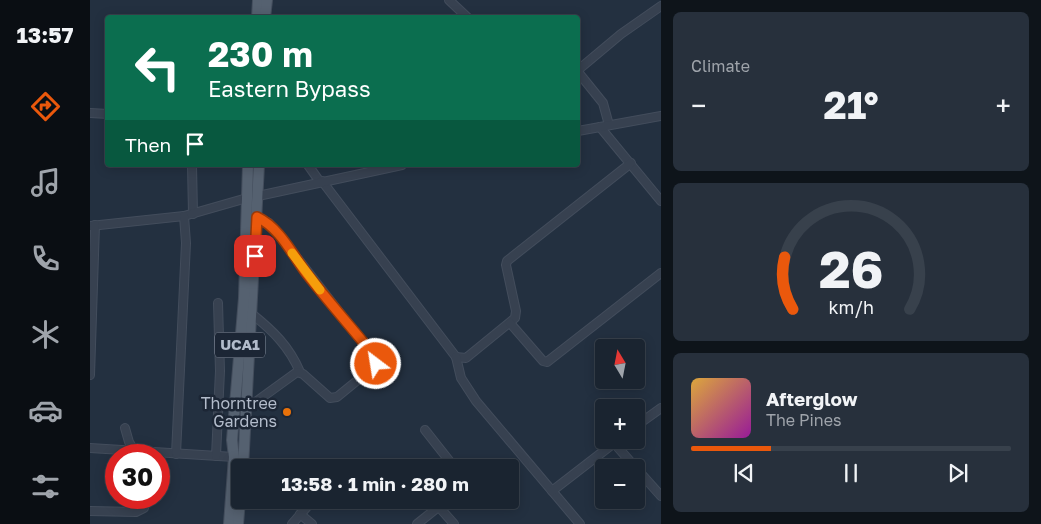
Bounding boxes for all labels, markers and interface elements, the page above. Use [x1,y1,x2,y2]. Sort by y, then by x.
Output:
text: 13:57 [16,21,74,48]
text: 230 m [208,33,313,75]
icon: left [125,35,190,100]
text: Climate [691,56,750,76]
text: Eastern Bypass [208,75,371,102]
text: 21° [824,82,879,127]
icon: directions [28,89,63,124]
text: − [691,89,706,122]
text: + [996,89,1011,122]
icon: arrive [181,130,209,158]
text: Then [125,133,171,156]
icon: music [28,165,63,200]
pin [234,235,276,277]
text: 26 [819,237,883,299]
icon: phone [28,241,63,276]
icon: arrive [241,242,269,270]
text: km/h [828,296,874,318]
icon: climate [28,317,63,352]
road number: UCA1 [215,332,265,358]
position arrow [349,337,401,389]
north arrow [595,339,645,389]
map controls [595,339,645,509]
text: Afterglow [766,387,857,410]
icon: car [28,393,63,428]
place label: Thorntree Gardens [201,393,277,431]
button: + [595,399,645,449]
marker: Thorntree Gardens [281,406,293,418]
text: The Pines [766,410,841,430]
speed limit sign: 30 [105,444,170,509]
button: − [595,459,645,509]
icon: previous [730,459,758,487]
icon: pause [837,459,865,487]
icon: next [944,459,972,487]
icon: filters [28,469,63,504]
text: 13:58 · 1 min · 280 m [281,472,469,495]

